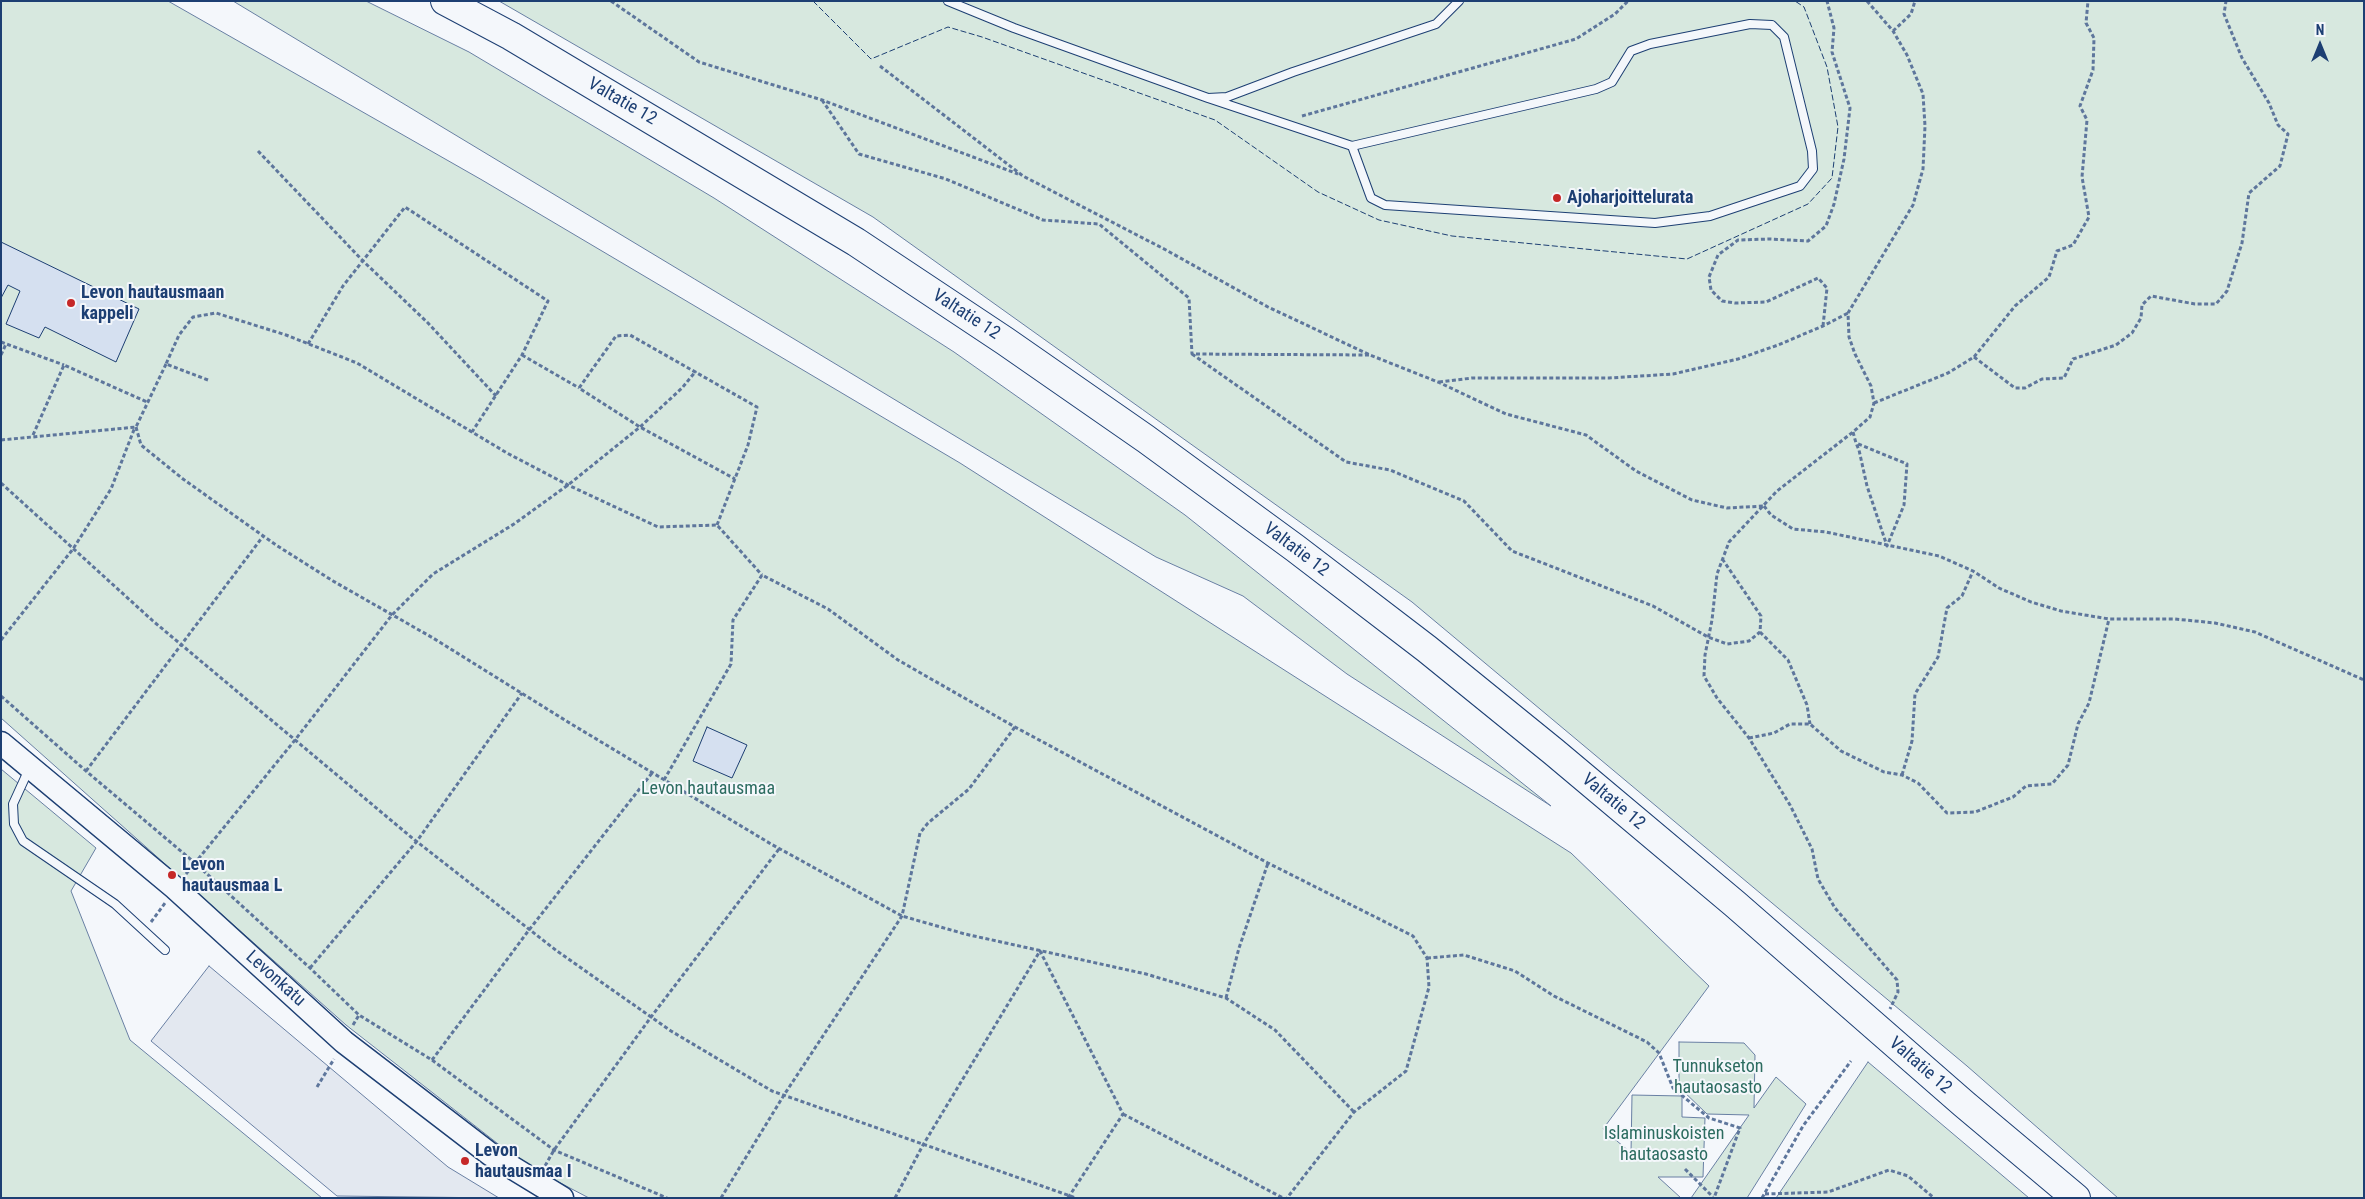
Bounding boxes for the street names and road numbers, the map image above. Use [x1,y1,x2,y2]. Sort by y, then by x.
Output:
street label: Valtatie 12 [584,74,660,130]
street label: Valtatie 12 [928,285,1004,345]
street label: Valtatie 12 [1259,518,1333,582]
street label: Valtatie 12 [1577,769,1649,835]
street label: Levonkatu [241,947,309,1011]
street label: Valtatie 12 [1884,1033,1956,1099]

